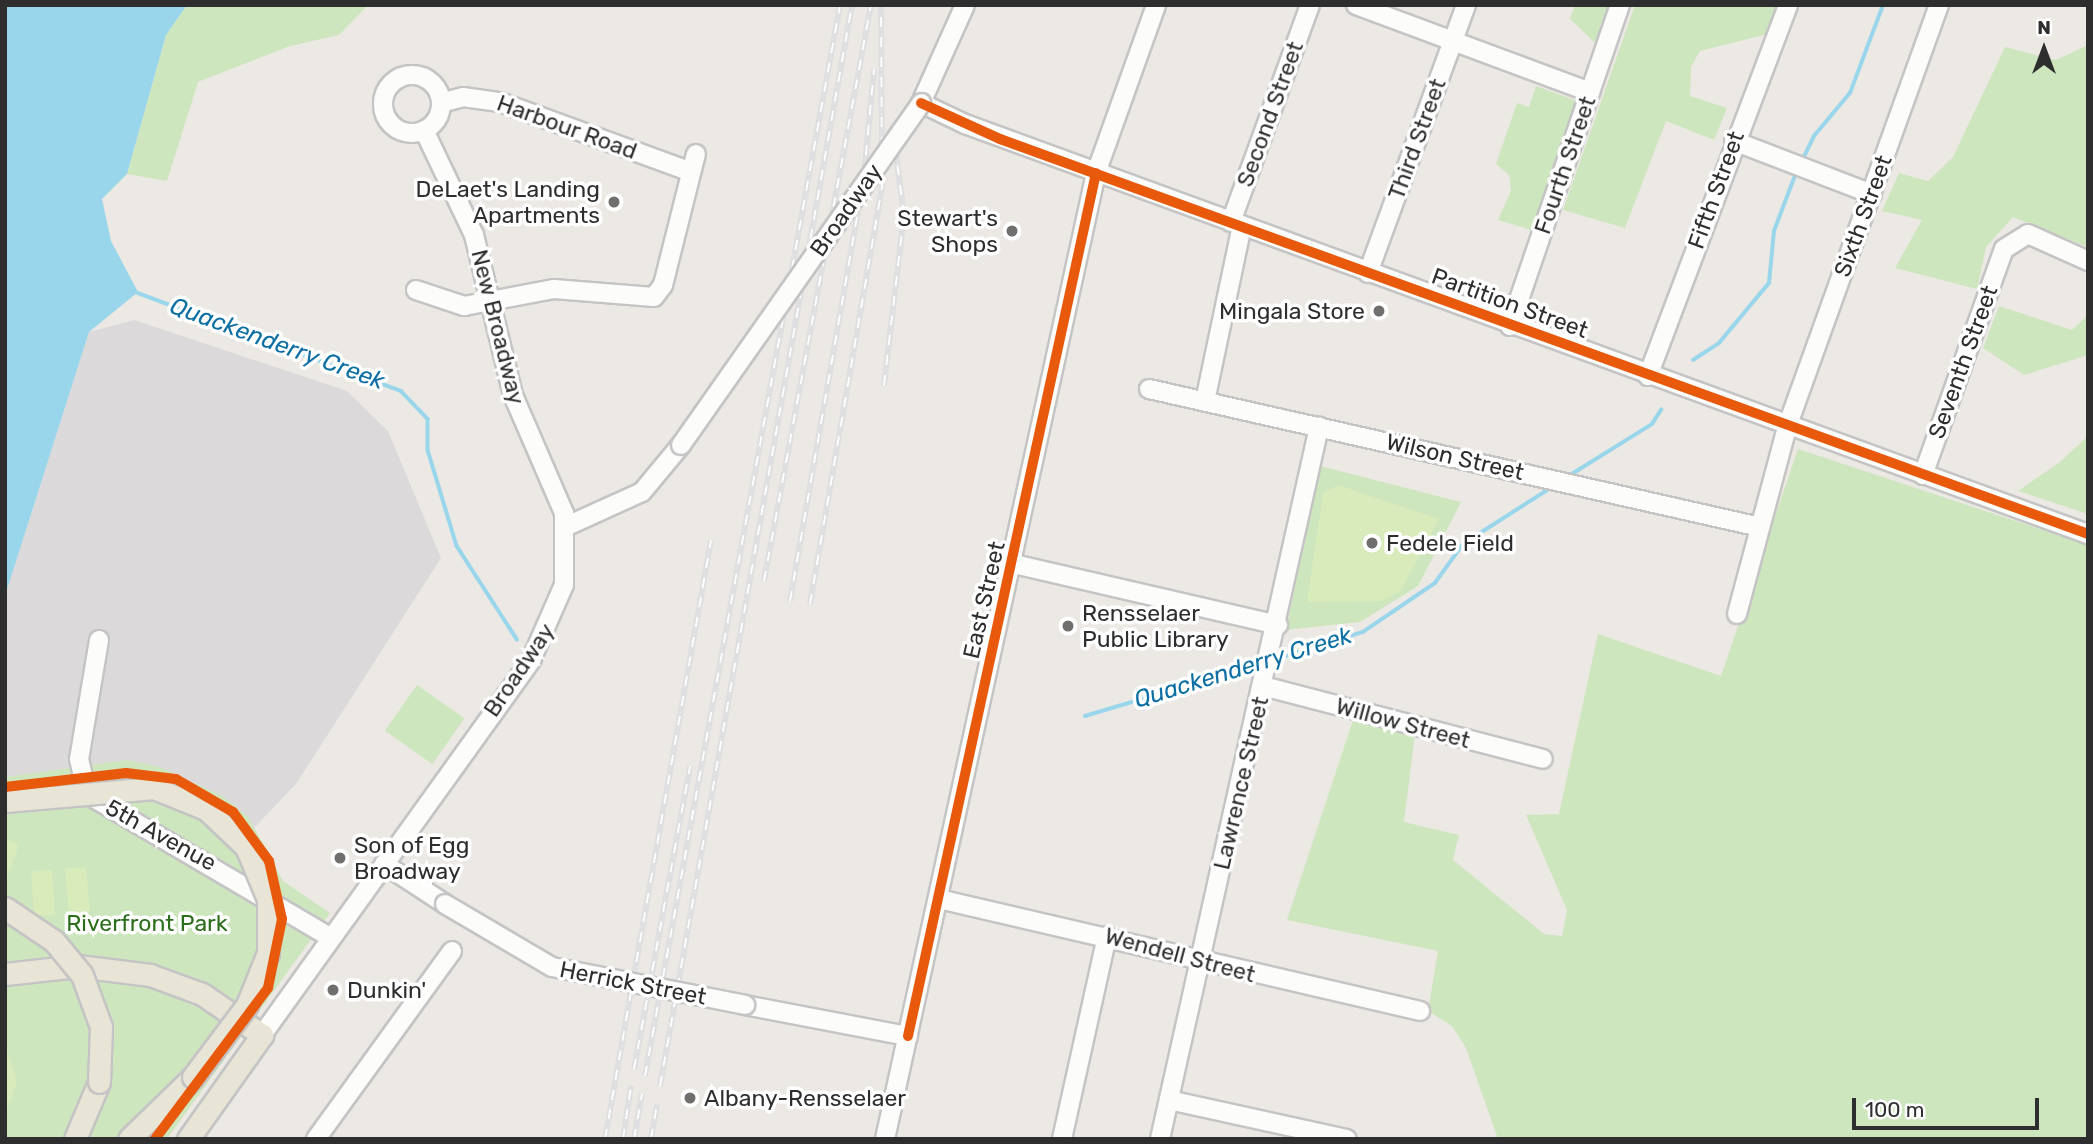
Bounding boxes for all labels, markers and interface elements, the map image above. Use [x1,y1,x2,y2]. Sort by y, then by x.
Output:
north arrow [2009,14,2079,84]
text: N [2037,16,2051,39]
street label: Second Street [1231,37,1309,191]
street label: Third Street [1382,75,1452,203]
street label: Harbour Road [493,89,641,165]
street label: Fourth Street [1528,92,1602,238]
street label: Fifth Street [1682,127,1750,253]
street label: Sixth Street [1828,151,1898,281]
street label: Broadway [804,158,888,262]
place label: DeLaet's Landing Apartments [415,175,600,229]
marker: DeLaet's Landing Apartments [606,194,622,210]
place label: Stewart's Shops [897,204,998,258]
marker: Stewart's Shops [1004,223,1020,239]
street label: New Broadway [465,246,531,408]
street label: Partition Street [1428,262,1592,344]
street label: Seventh Street [1923,282,2003,442]
water label: Quackenderry Creek [165,292,389,396]
place label: Mingala Store [1219,297,1365,325]
marker: Mingala Store [1371,303,1387,319]
street label: Wilson Street [1383,428,1527,486]
place label: Fedele Field [1386,529,1514,557]
marker: Fedele Field [1364,535,1380,551]
street label: East Street [957,539,1011,661]
place label: Rensselaer Public Library [1082,599,1229,653]
street label: Broadway [478,618,560,722]
marker: Rensselaer Public Library [1060,618,1076,634]
water label: Quackenderry Creek [1130,621,1356,715]
street label: Willow Street [1332,692,1474,754]
street label: Lawrence Street [1208,694,1274,872]
street label: 5th Avenue [101,793,221,877]
place label: Son of Egg Broadway [354,831,470,885]
marker: Son of Egg Broadway [332,850,348,866]
park label: Riverfront Park [66,909,228,937]
street label: Wendell Street [1102,922,1258,988]
street label: Herrick Street [557,955,709,1011]
place label: Dunkin' [347,976,426,1004]
marker: Dunkin' [325,982,341,998]
place label: Albany-Rensselaer [704,1084,906,1112]
scale bar [1855,1084,2042,1128]
marker: Albany-Rensselaer [682,1090,698,1106]
text: 100 m [1865,1097,1924,1122]

